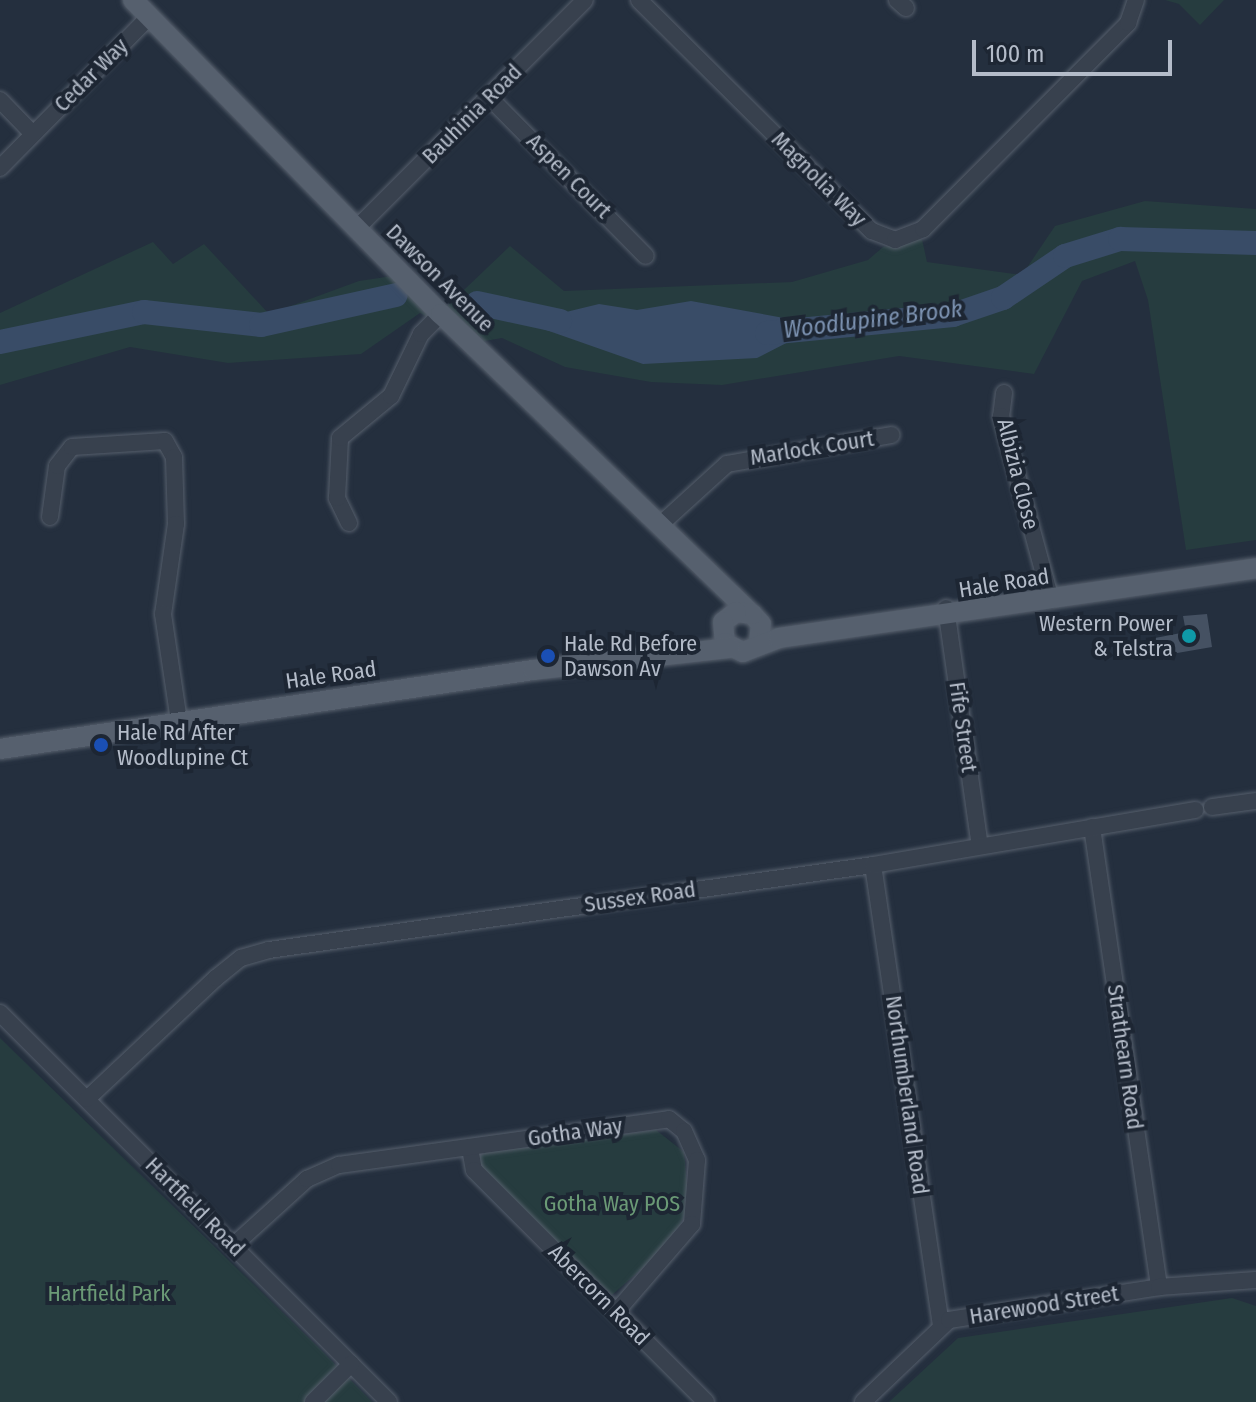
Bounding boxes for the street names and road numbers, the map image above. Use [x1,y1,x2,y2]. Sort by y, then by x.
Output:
street label: Cedar Way [49,33,133,117]
street label: Bauhinia Road [417,59,527,169]
street label: Magnolia Way [766,126,872,232]
street label: Aspen Court [521,128,617,224]
street label: Dawson Avenue [381,219,499,337]
street label: Albizia Close [991,416,1045,532]
street label: Marlock Court [748,425,876,471]
street label: Hale Road [957,563,1051,603]
street label: Hale Road [284,656,378,694]
street label: Fife Street [944,680,982,774]
street label: Sussex Road [583,876,697,918]
street label: Strathearn Road [1102,983,1148,1131]
street label: Northumberland Road [880,994,934,1196]
street label: Gotha Way [526,1112,624,1152]
street label: Hartfield Road [140,1152,250,1262]
street label: Abercorn Road [543,1239,655,1351]
street label: Harewood Street [968,1280,1120,1330]

